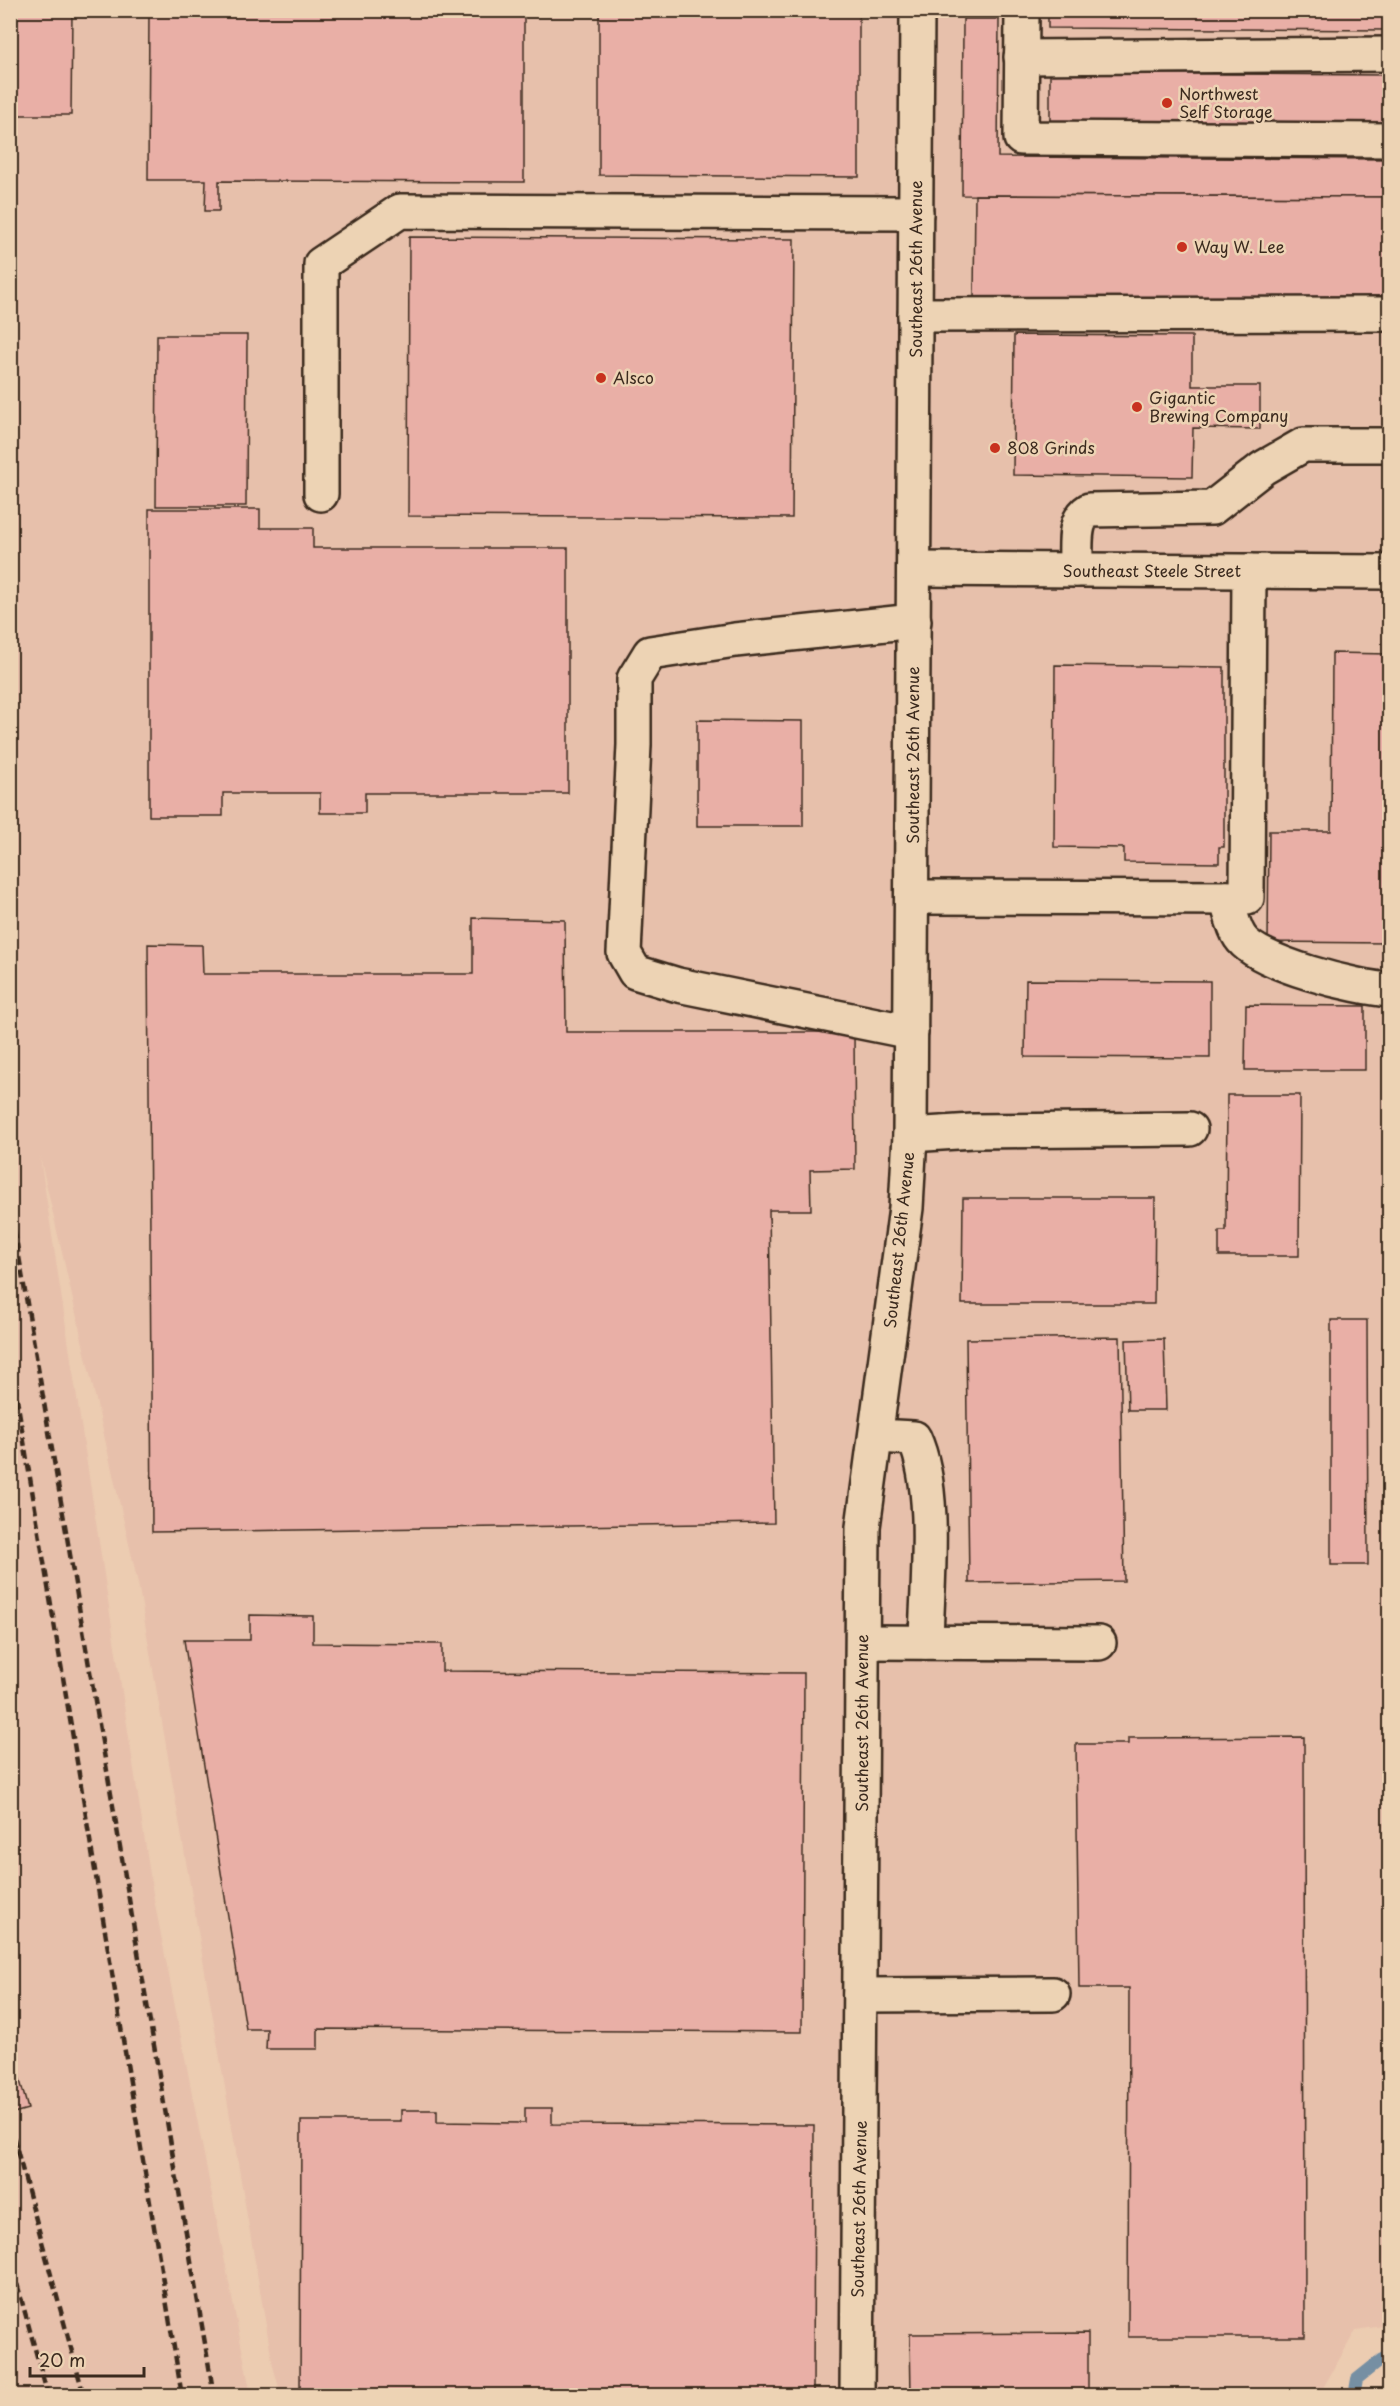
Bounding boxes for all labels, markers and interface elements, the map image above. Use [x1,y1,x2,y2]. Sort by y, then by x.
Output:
place label: Northwest Self Storage [1179,81,1273,123]
marker: Northwest Self Storage [1160,96,1174,110]
street label: Southeast 26th Avenue [903,180,927,358]
place label: Way W. Lee [1194,234,1285,258]
marker: Way W. Lee [1175,240,1189,254]
place label: Alsco [613,365,654,389]
marker: Alsco [594,371,608,385]
place label: Gigantic Brewing Company [1149,385,1288,427]
marker: Gigantic Brewing Company [1130,400,1144,414]
place label: 808 Grinds [1007,435,1095,459]
marker: 808 Grinds [988,441,1002,455]
street label: Southeast Steele Street [1063,558,1242,582]
street label: Southeast 26th Avenue [900,666,924,844]
street label: Southeast 26th Avenue [877,1150,919,1329]
street label: Southeast 26th Avenue [849,1634,873,1812]
street label: Southeast 26th Avenue [844,2120,872,2298]
scale bar [30,2340,144,2378]
text: 20 m [39,2346,85,2373]

